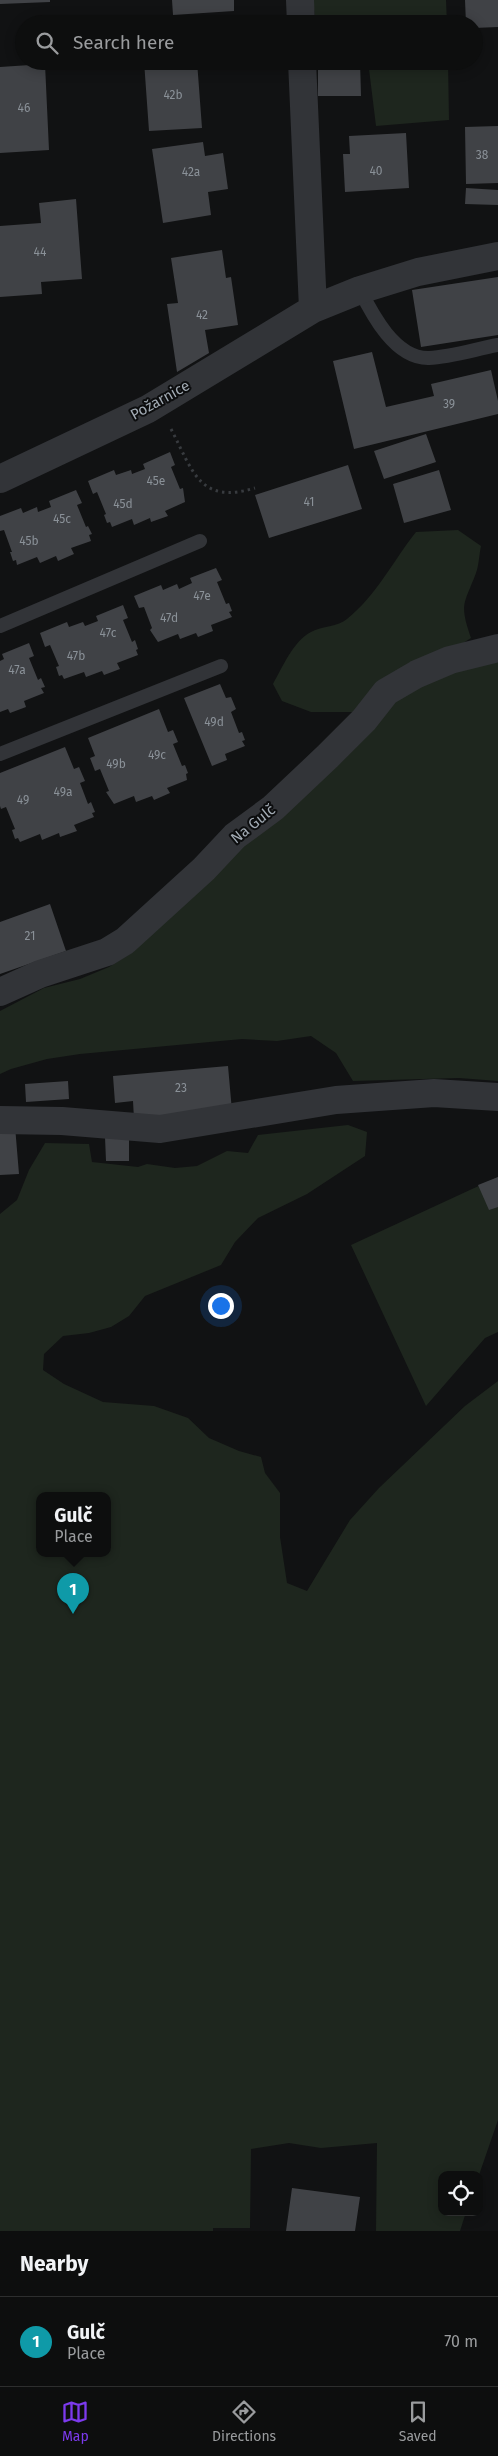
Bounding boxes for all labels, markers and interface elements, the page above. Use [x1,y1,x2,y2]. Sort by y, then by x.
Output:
search box [15,15,483,70]
icon: search [33,29,61,57]
text: Search here [73,31,174,54]
house number: 42b [163,88,183,102]
house number: 46 [18,101,30,115]
house number: 38 [476,148,489,162]
house number: 40 [369,164,383,178]
house number: 42a [182,165,200,179]
house number: 44 [34,245,47,259]
house number: 42 [196,308,208,322]
street label: Požarnice [127,376,193,424]
house number: 39 [443,397,455,411]
house number: 45e [147,474,165,488]
house number: 41 [304,495,314,509]
house number: 45d [113,497,133,511]
house number: 45c [53,512,71,526]
house number: 45b [19,534,39,548]
house number: 47e [193,589,211,603]
house number: 47d [160,611,178,625]
house number: 47c [100,626,117,640]
house number: 47b [67,649,85,663]
house number: 47a [8,663,26,677]
house number: 49d [204,715,224,729]
house number: 49c [148,748,166,762]
house number: 49b [106,757,126,771]
house number: 49a [54,785,72,799]
house number: 49 [17,793,29,807]
street label: Na Gulč [227,801,279,847]
house number: 21 [25,929,35,943]
house number: 23 [175,1081,187,1095]
your location [208,1293,234,1319]
popup [36,1492,111,1557]
text: Gulč [54,1504,92,1527]
text: Place [54,1527,93,1546]
pin: 1 [57,1573,89,1614]
map controls [438,2171,483,2216]
button: locate [438,2171,483,2216]
text: Nearby [20,2251,88,2277]
text: Gulč [67,2321,105,2344]
text: 1 [32,2332,40,2351]
text: 70 m [444,2332,478,2351]
text: Place [67,2344,106,2363]
tab: Map [61,2398,89,2445]
tab: Directions [212,2398,276,2445]
tab: Saved [399,2398,437,2445]

